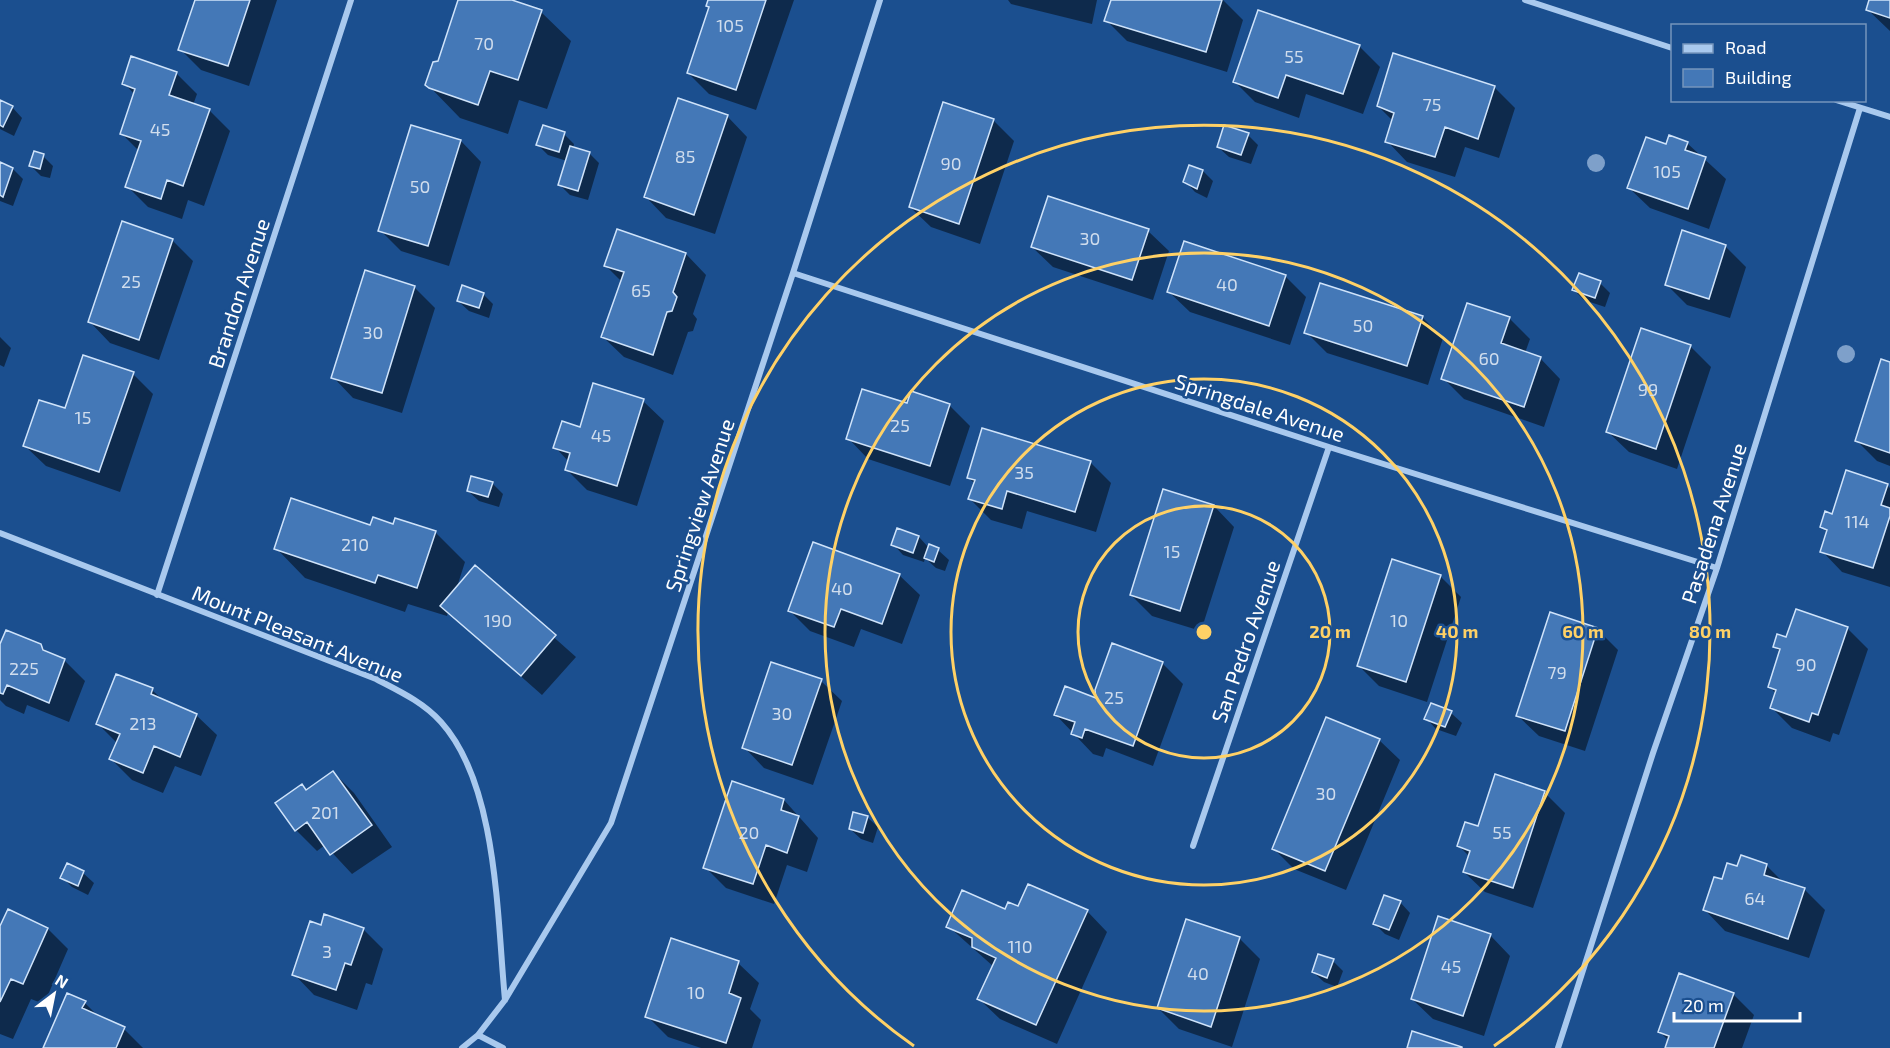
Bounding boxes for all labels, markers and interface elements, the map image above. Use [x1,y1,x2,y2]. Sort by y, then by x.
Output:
house number: 105 [716,14,744,36]
legend [1671,24,1866,102]
house number: 70 [474,32,494,54]
text: Road [1725,36,1766,58]
house number: 55 [1284,45,1304,67]
text: Building [1725,66,1792,88]
house number: 75 [1423,93,1441,115]
house number: 45 [150,118,170,140]
house number: 85 [675,145,695,167]
house number: 90 [940,152,962,174]
house number: 105 [1653,160,1681,182]
house number: 50 [410,175,430,197]
street label: Brandon Avenue [202,215,274,371]
house number: 30 [1080,227,1100,249]
house number: 25 [121,270,141,292]
house number: 40 [1216,273,1238,295]
house number: 65 [631,279,651,301]
house number: 50 [1353,314,1373,336]
house number: 30 [363,321,383,343]
house number: 60 [1478,347,1500,369]
street label: Springdale Avenue [1172,368,1348,446]
house number: 99 [1638,378,1658,400]
house number: 15 [75,406,91,428]
house number: 25 [890,414,910,436]
street label: Springview Avenue [659,415,739,595]
house number: 45 [591,424,611,446]
street label: Pasadena Avenue [1675,439,1751,607]
house number: 35 [1014,461,1034,483]
house number: 114 [1844,510,1870,532]
house number: 210 [341,533,369,555]
house number: 15 [1164,540,1180,562]
street label: San Pedro Avenue [1205,556,1285,726]
house number: 40 [831,577,853,599]
street label: Mount Pleasant Avenue [189,579,407,687]
house number: 190 [484,609,512,631]
house number: 10 [1390,609,1408,631]
text: 20 m [1309,620,1351,642]
text: 40 m [1436,620,1478,642]
text: 60 m [1562,620,1604,642]
text: 80 m [1689,620,1731,642]
centre of rings [1194,622,1214,642]
house number: 90 [1795,653,1817,675]
house number: 225 [9,657,39,679]
house number: 79 [1547,661,1567,683]
house number: 25 [1104,686,1124,708]
house number: 30 [772,702,792,724]
house number: 213 [129,712,157,734]
house number: 30 [1316,782,1336,804]
house number: 201 [311,801,339,823]
house number: 20 [739,821,759,843]
house number: 55 [1492,821,1512,843]
house number: 64 [1744,887,1766,909]
house number: 110 [1007,935,1033,957]
house number: 3 [322,940,332,962]
house number: 45 [1441,955,1461,977]
house number: 40 [1187,962,1209,984]
north arrow [24,964,84,1024]
text: N [52,970,72,992]
house number: 10 [687,981,705,1003]
scale bar [1674,985,1800,1023]
text: 20 m [1683,994,1724,1016]

